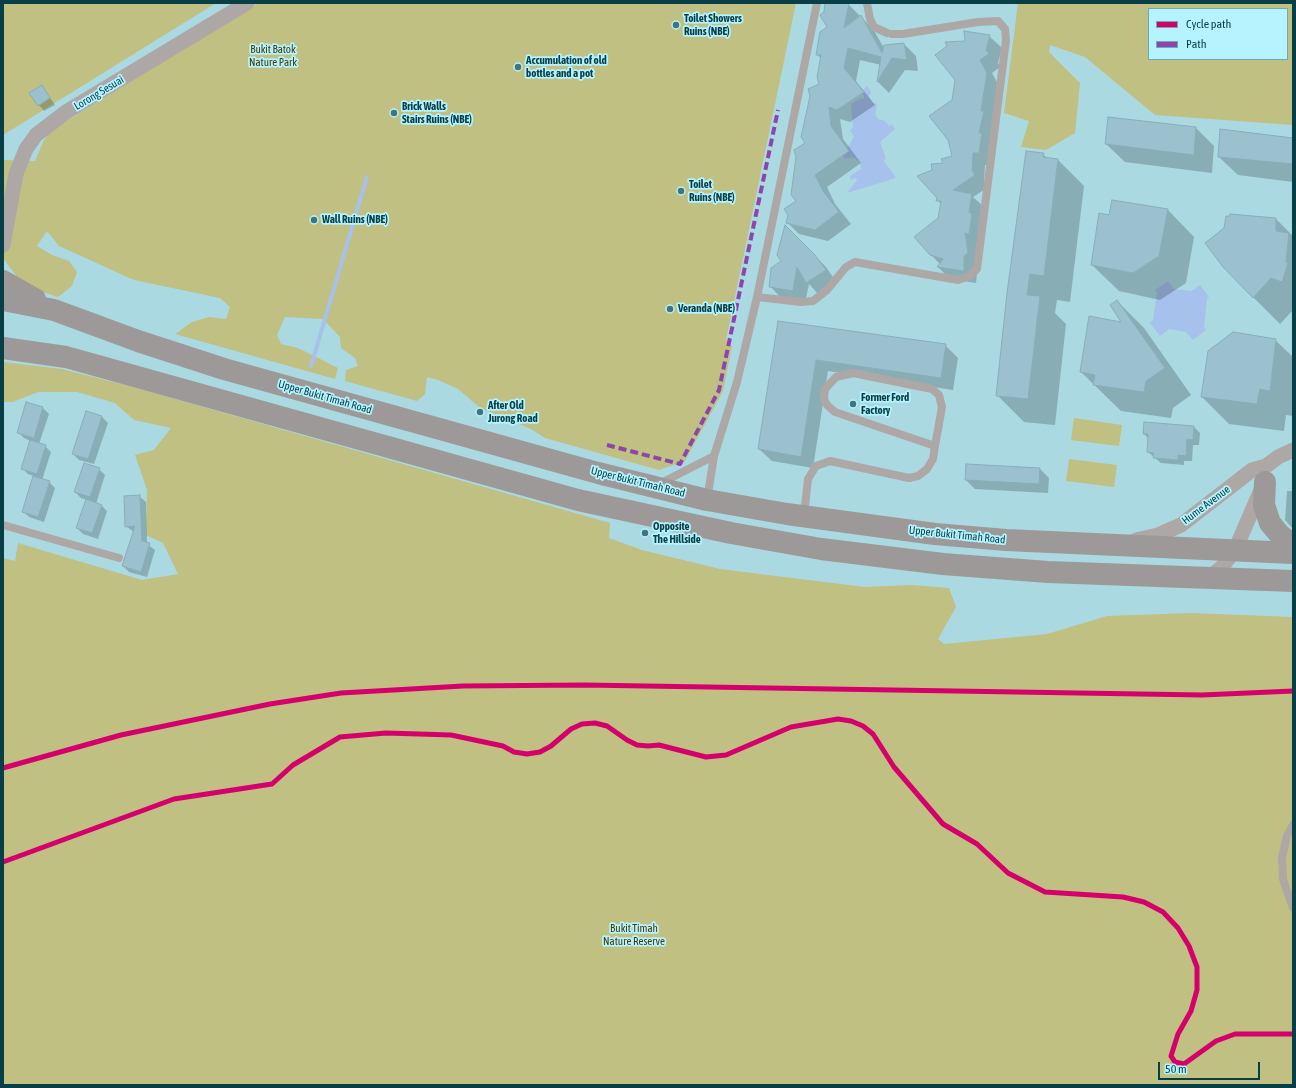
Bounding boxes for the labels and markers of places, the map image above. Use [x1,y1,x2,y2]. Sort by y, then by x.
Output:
place label: Toilet Showers Ruins (NBE) [684,12,742,38]
marker: Toilet Showers Ruins (NBE) [671,20,681,30]
place label: Accumulation of old bottles and a pot [526,54,607,80]
marker: Accumulation of old bottles and a pot [513,62,523,72]
place label: Brick Walls Stairs Ruins (NBE) [402,100,472,126]
marker: Brick Walls Stairs Ruins (NBE) [389,108,399,118]
place label: Toilet Ruins (NBE) [689,178,735,204]
marker: Toilet Ruins (NBE) [676,186,686,196]
place label: Wall Ruins (NBE) [322,213,388,227]
marker: Wall Ruins (NBE) [309,215,319,225]
place label: Veranda (NBE) [678,302,735,316]
marker: Veranda (NBE) [665,304,675,314]
place label: Former Ford Factory [861,391,909,417]
place label: After Old Jurong Road [488,399,538,425]
marker: Former Ford Factory [848,399,858,409]
marker: After Old Jurong Road [475,407,485,417]
place label: Opposite The Hillside [653,520,701,546]
marker: Opposite The Hillside [640,528,650,538]

